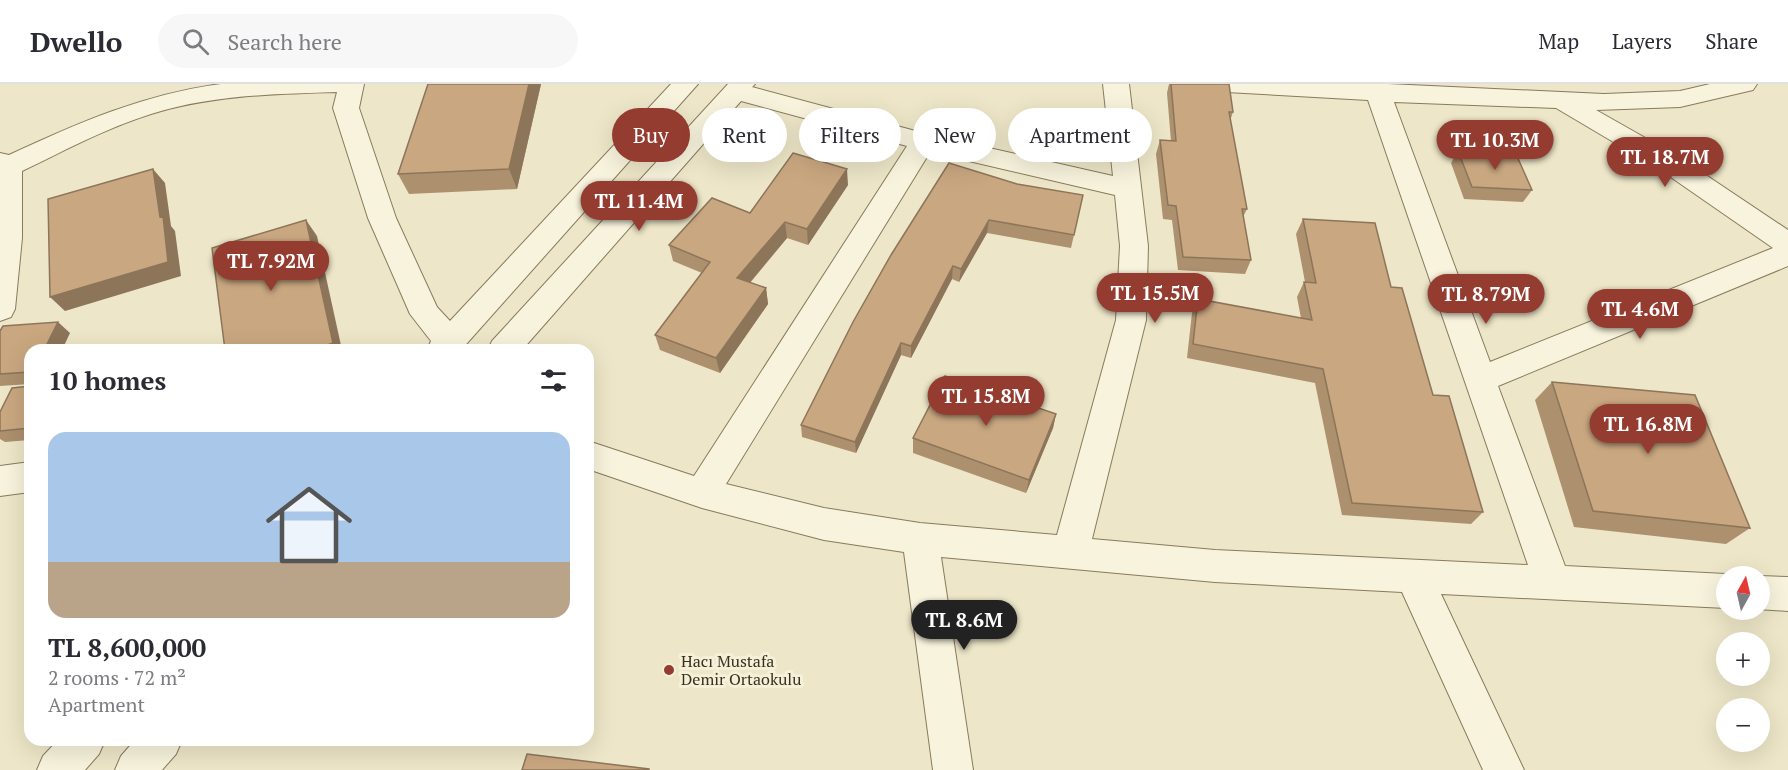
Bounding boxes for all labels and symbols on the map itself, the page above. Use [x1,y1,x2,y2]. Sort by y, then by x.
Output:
pin: TL 10.3M [1433,120,1557,171]
pin: TL 18.7M [1603,137,1727,188]
pin: TL 11.4M [577,181,701,232]
pin: TL 7.92M [209,241,333,292]
pin: TL 15.5M [1093,273,1217,324]
pin: TL 8.79M [1424,274,1548,325]
pin: TL 4.6M [1585,289,1695,340]
pin: TL 15.8M [924,376,1048,427]
pin: TL 16.8M [1586,404,1710,455]
north arrow [1716,566,1770,620]
pin: TL 8.6M [909,600,1019,651]
place label: Hacı Mustafa Demir Ortaokulu [681,650,801,690]
marker: Hacı Mustafa Demir Ortaokulu [662,663,676,677]

